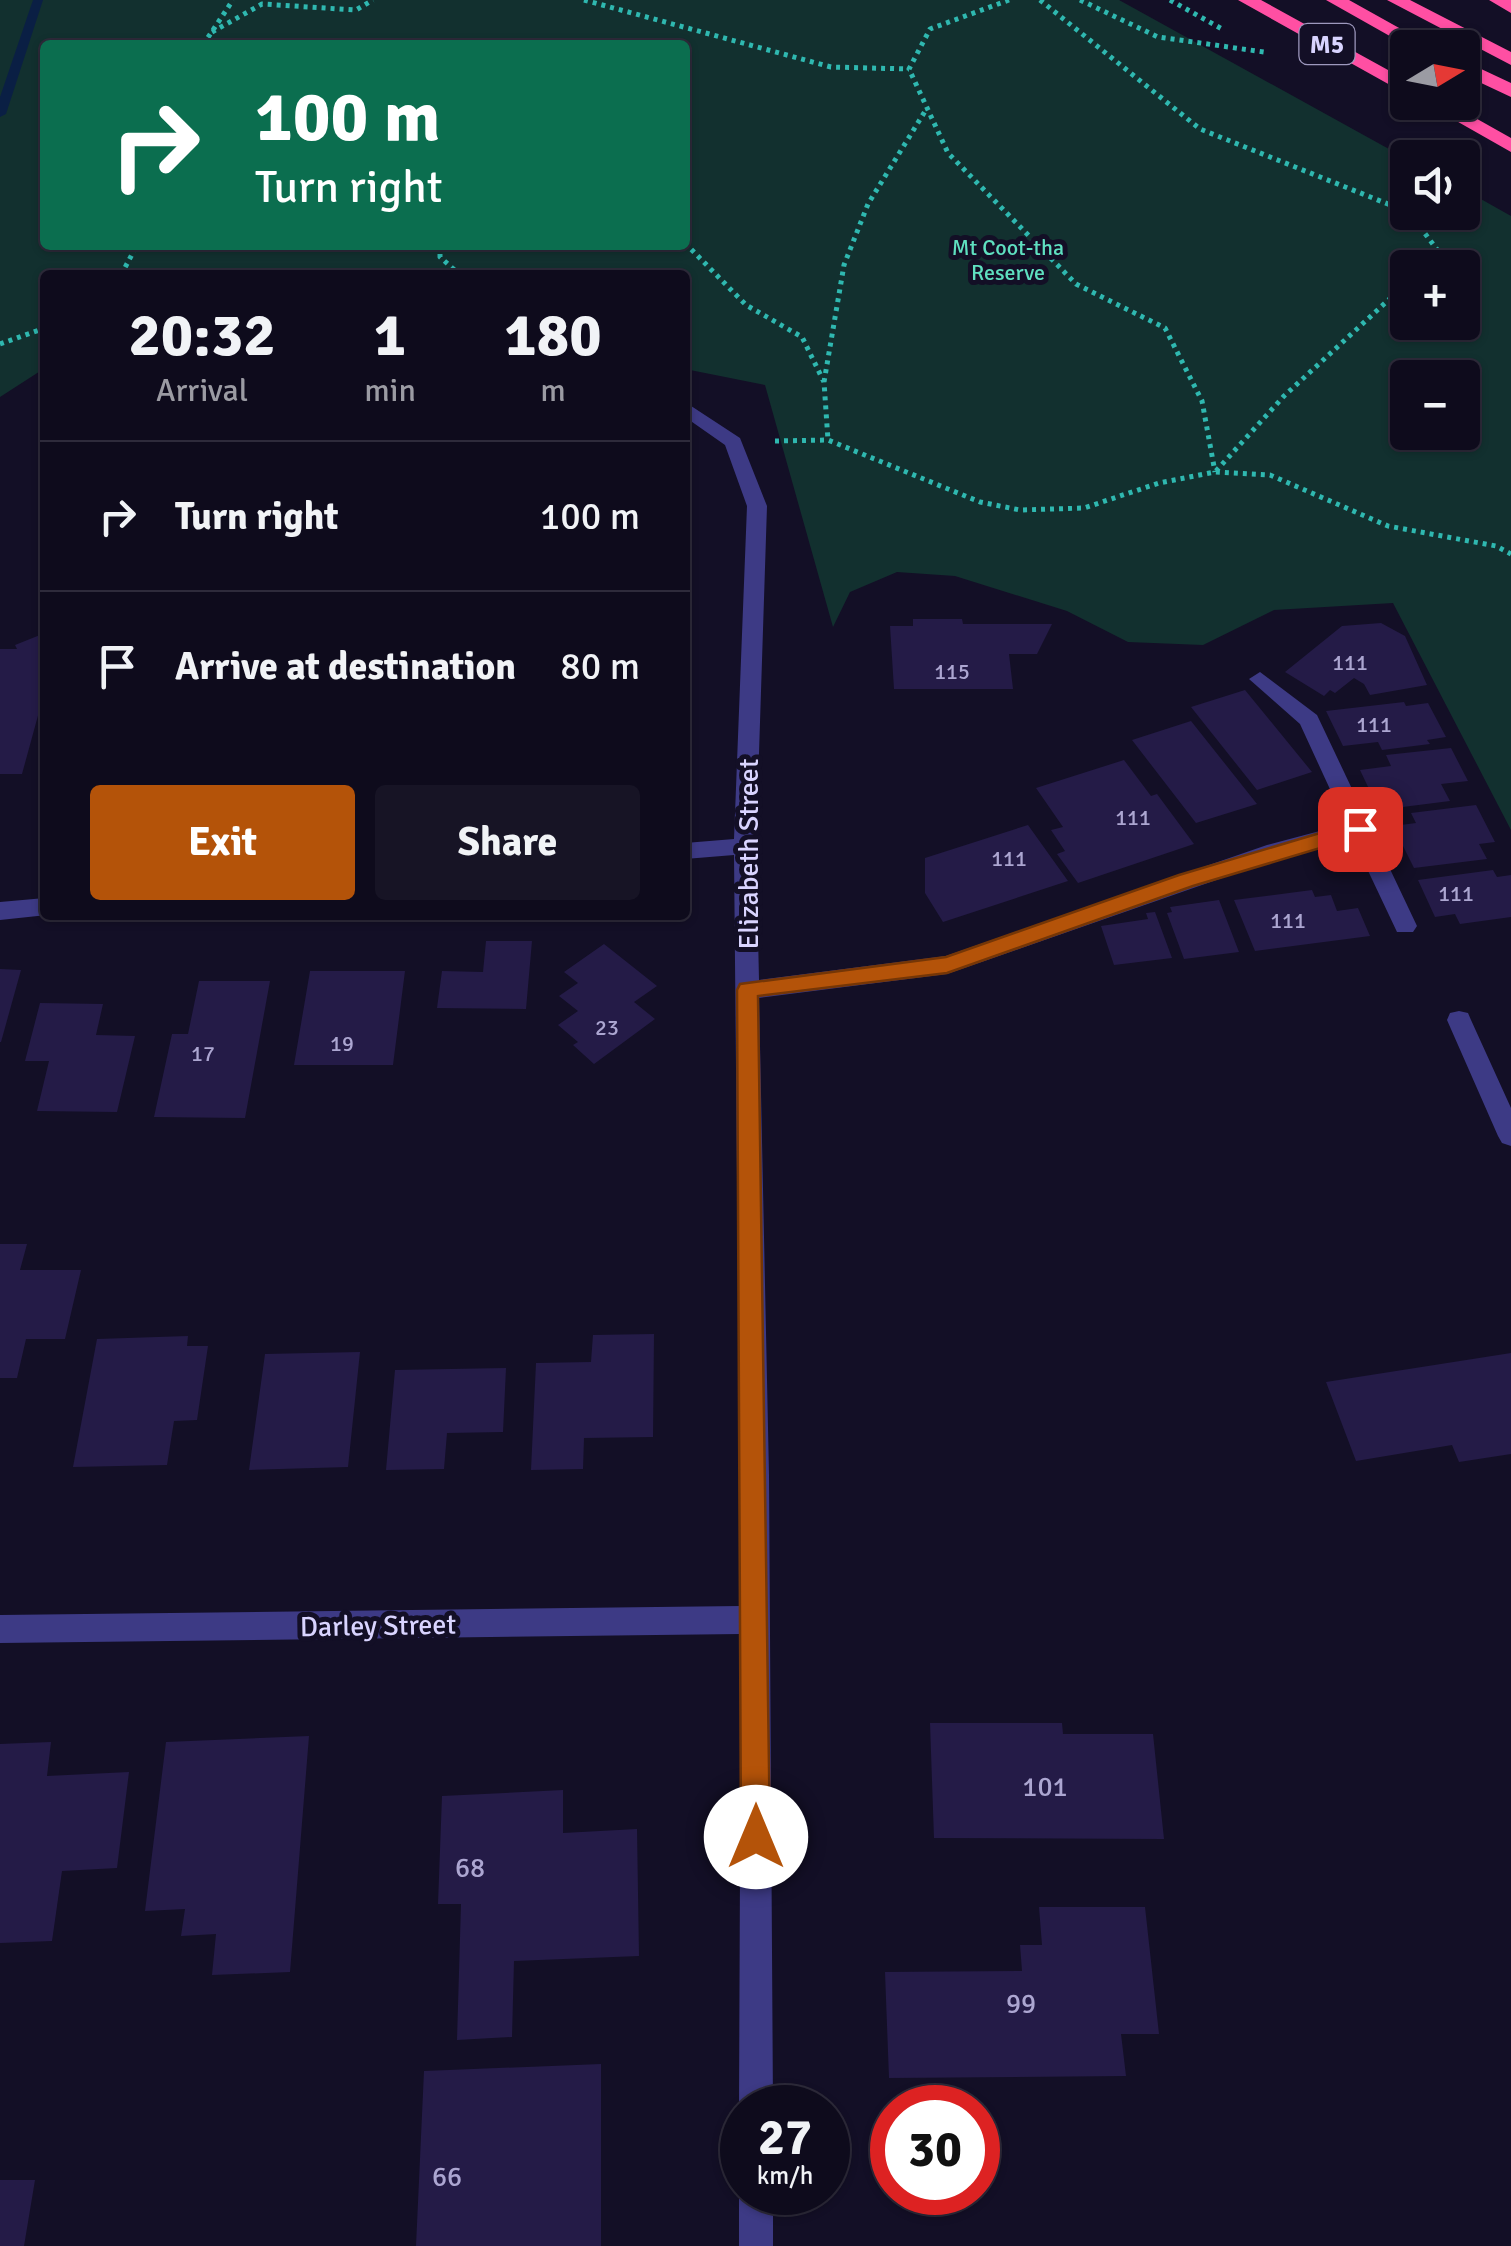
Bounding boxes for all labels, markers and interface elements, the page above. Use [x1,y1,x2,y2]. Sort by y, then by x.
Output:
road number: M5 [1300,24,1354,64]
north arrow [1390,30,1480,120]
map controls [1390,30,1480,450]
text: 100 m [255,74,440,160]
icon: right [90,80,220,210]
button: sound [1390,140,1480,230]
text: Turn right [255,160,443,215]
park label: Mt Coot-tha Reserve [952,234,1064,286]
button: + [1390,250,1480,340]
text: 20:32 [128,299,276,373]
text: 1 [374,299,406,373]
text: 180 [504,299,602,373]
button: − [1390,360,1480,450]
text: Arrival [156,371,248,410]
text: min [364,371,416,410]
text: m [540,371,566,410]
icon: right [90,489,145,544]
text: Turn right [175,493,339,540]
text: 100 m [540,493,640,540]
icon: arrive [90,639,145,694]
text: Arrive at destination [175,643,516,690]
text: 80 m [560,643,640,690]
house number: 111 [1332,649,1368,676]
house number: 115 [934,658,970,685]
house number: 111 [1356,711,1392,738]
street label: Elizabeth Street [732,758,766,950]
button: Exit [90,785,355,900]
button: Share [375,785,640,900]
pin [1318,787,1403,872]
icon: arrive [1333,802,1388,857]
house number: 111 [1115,804,1151,831]
house number: 111 [991,845,1027,872]
house number: 111 [1438,880,1474,907]
house number: 111 [1270,907,1306,934]
house number: 23 [595,1014,619,1041]
house number: 19 [330,1030,354,1057]
house number: 17 [191,1040,215,1067]
street label: Darley Street [300,1608,457,1644]
house number: 101 [1022,1770,1068,1804]
position arrow [704,1785,808,1889]
house number: 68 [455,1851,485,1885]
house number: 99 [1006,1987,1036,2021]
speed limit sign: 30 [870,2085,1000,2215]
text: 27 [758,2107,812,2169]
house number: 66 [432,2160,462,2194]
text: km/h [757,2160,813,2191]

